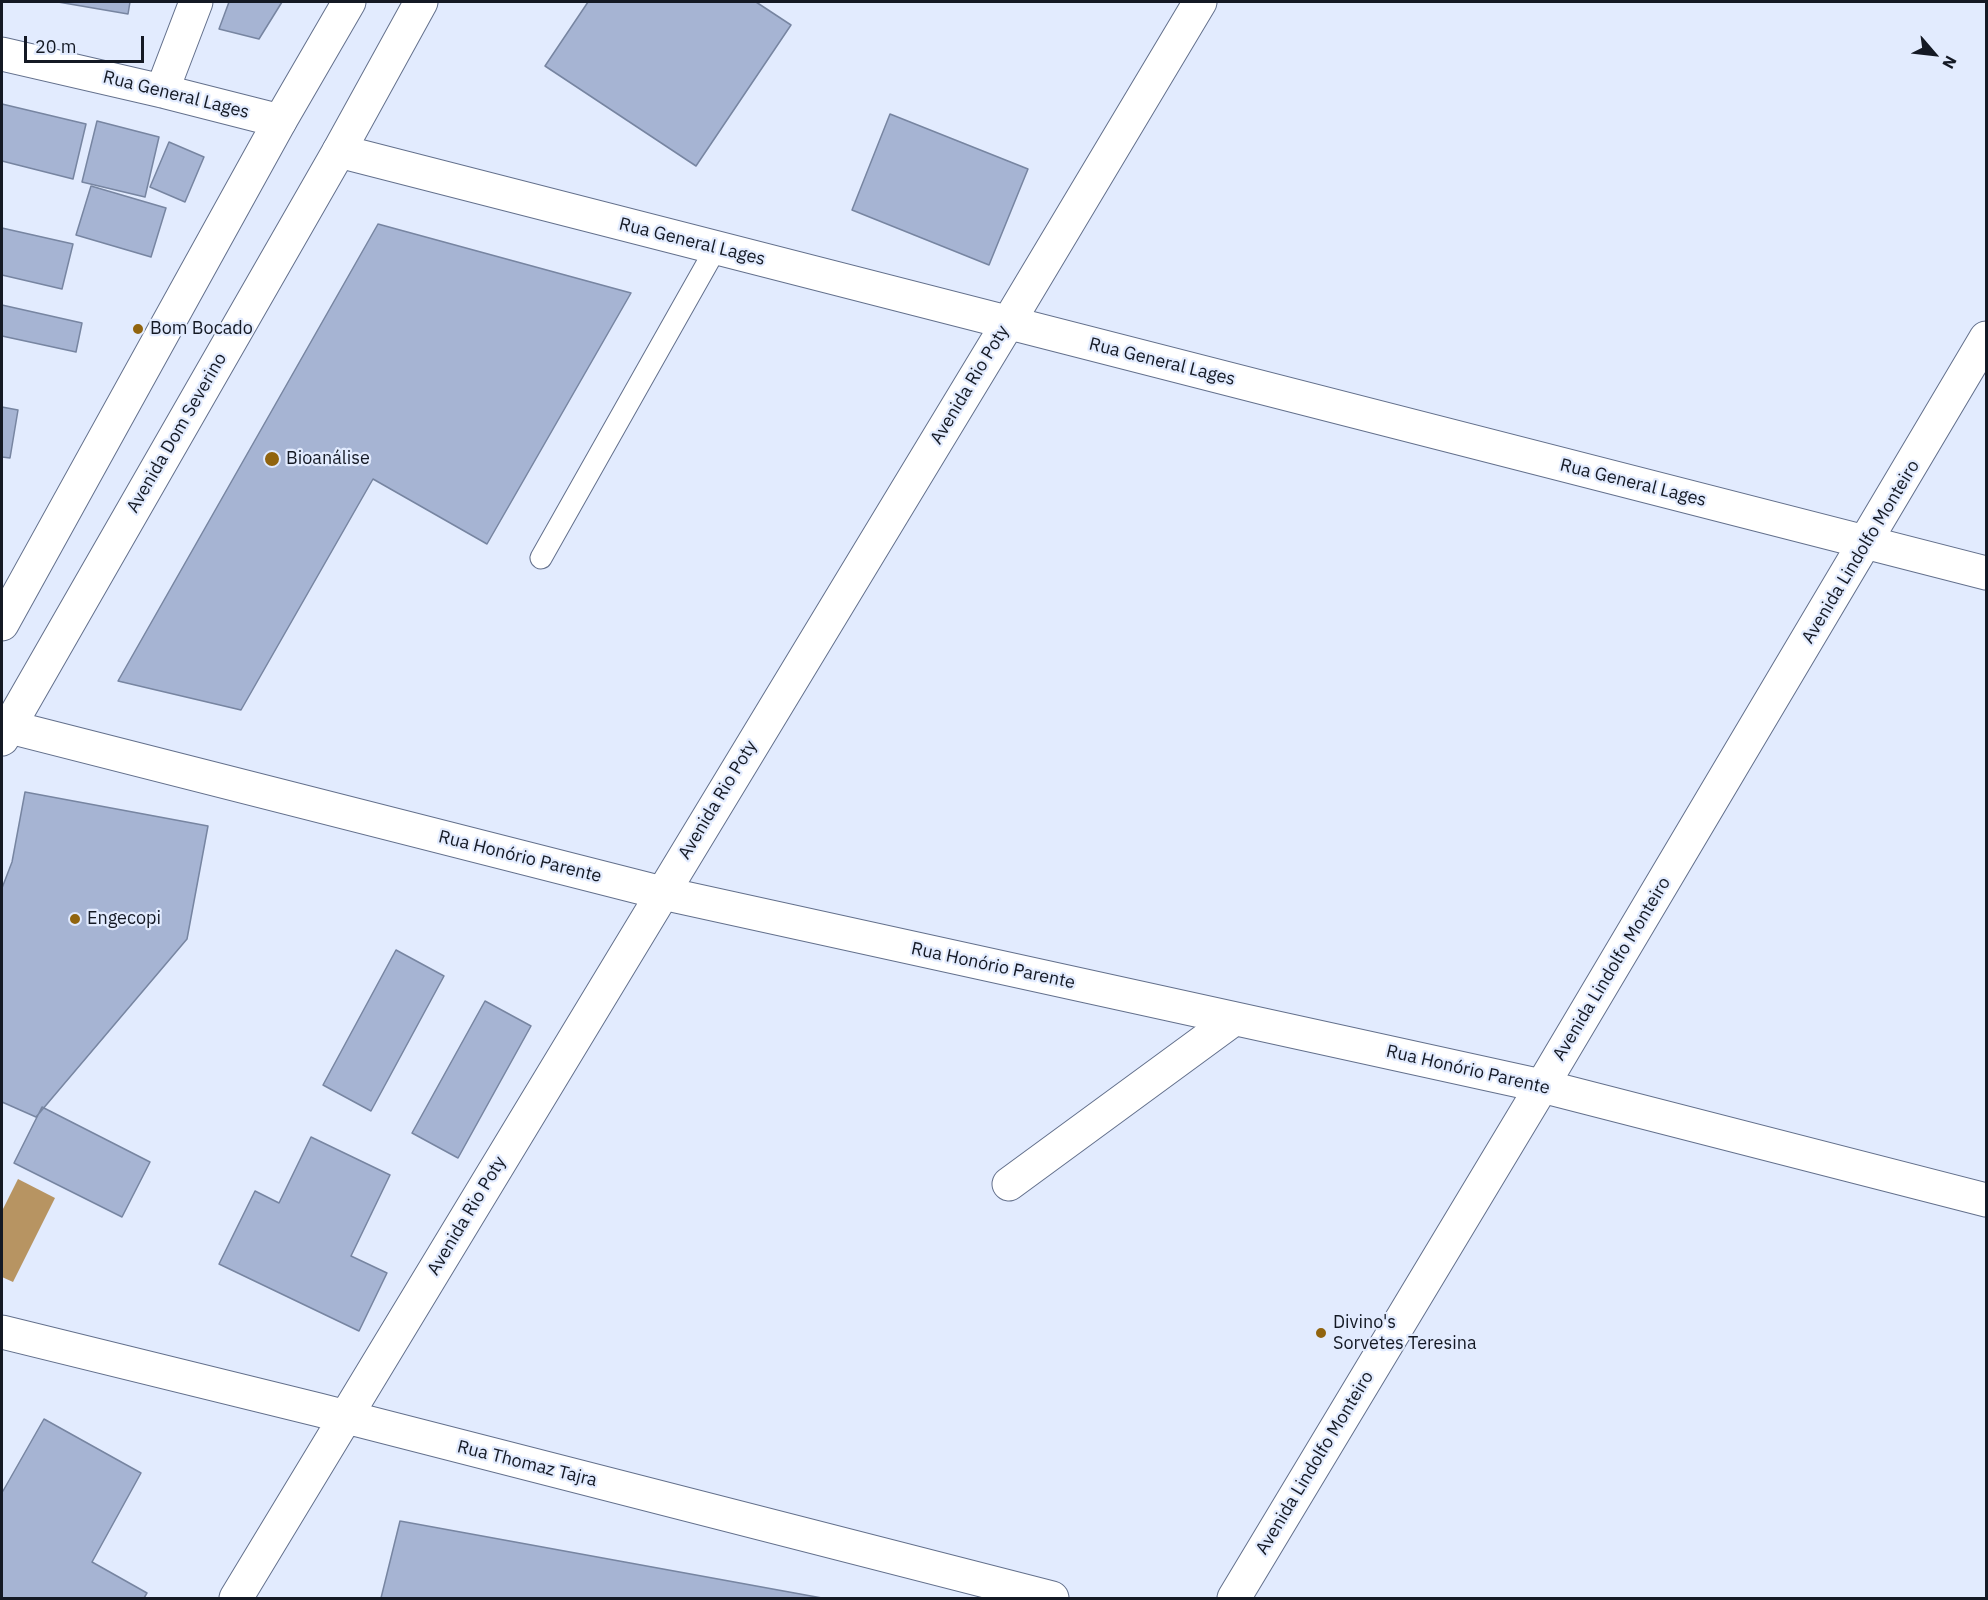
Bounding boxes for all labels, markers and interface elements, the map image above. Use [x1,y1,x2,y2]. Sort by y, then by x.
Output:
scale bar [27,24,147,62]
north arrow [1904,24,1964,84]
text: 20 m [35,35,77,58]
text: N [1938,53,1961,72]
street label: Rua General Lages [101,66,251,124]
street label: Rua General Lages [617,213,767,271]
place label: Bom Bocado [150,318,253,340]
marker: Bom Bocado [131,322,145,336]
street label: Avenida Rio Poty [926,322,1014,448]
street label: Rua General Lages [1087,333,1237,391]
street label: Avenida Dom Severino [122,349,232,517]
place label: Bioanálise [286,448,370,470]
marker: Bioanálise [263,450,281,468]
street label: Rua General Lages [1558,454,1708,512]
street label: Avenida Lindolfo Monteiro [1798,456,1924,648]
street label: Avenida Rio Poty [674,737,762,863]
street label: Rua Honório Parente [436,826,604,888]
street label: Avenida Lindolfo Monteiro [1549,873,1675,1065]
place label: Engecopi [87,908,161,930]
marker: Engecopi [68,912,82,926]
street label: Rua Honório Parente [909,938,1077,994]
street label: Rua Honório Parente [1384,1041,1552,1099]
street label: Avenida Rio Poty [423,1153,511,1279]
place label: Divino's Sorvetes Teresina [1333,1312,1477,1354]
marker: Divino's Sorvetes Teresina [1314,1326,1328,1340]
street label: Avenida Lindolfo Monteiro [1252,1367,1378,1559]
street label: Rua Thomaz Tajra [455,1436,599,1492]

